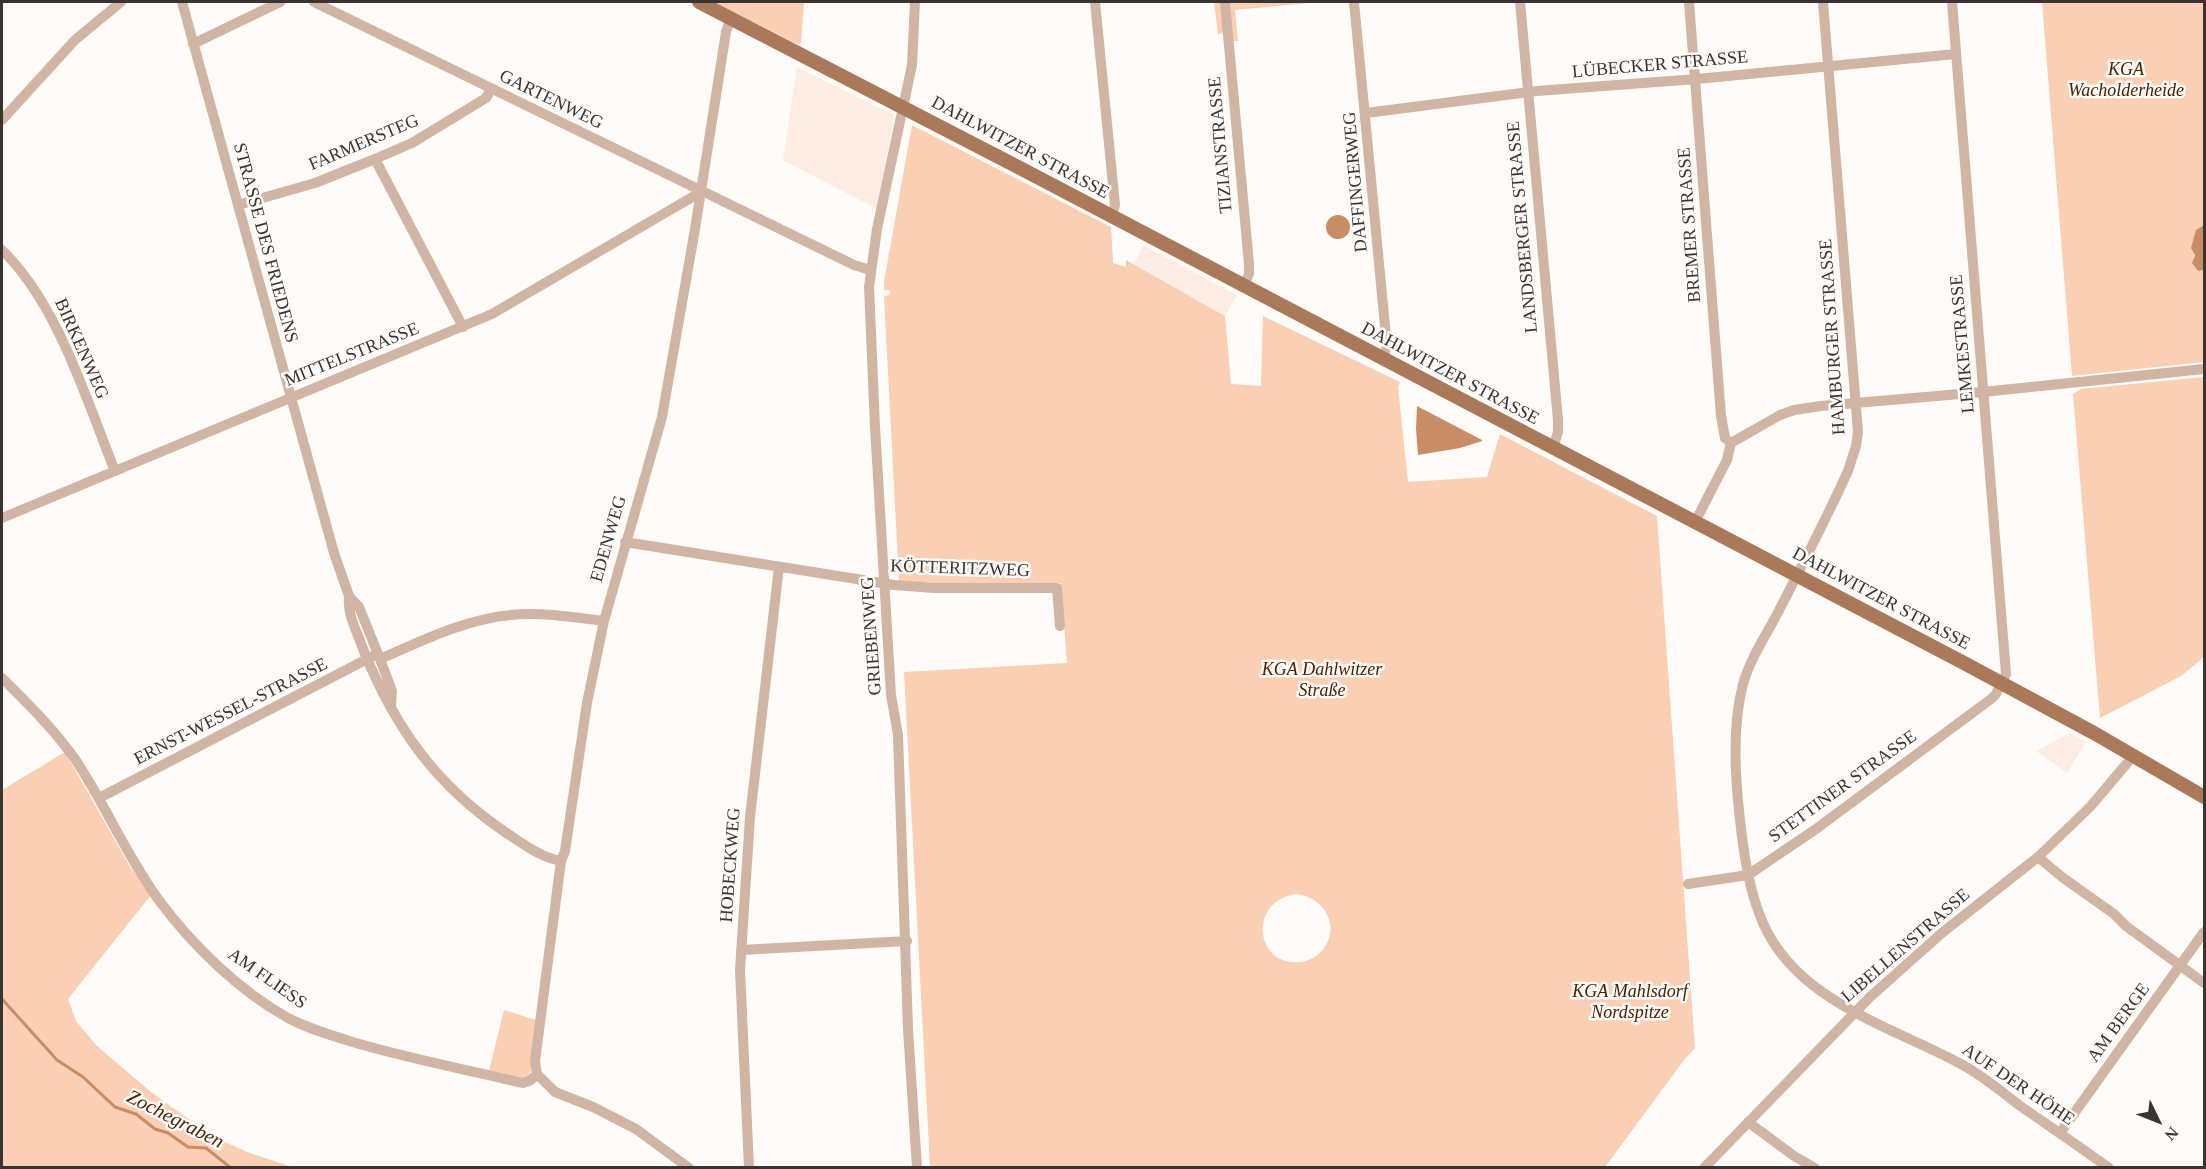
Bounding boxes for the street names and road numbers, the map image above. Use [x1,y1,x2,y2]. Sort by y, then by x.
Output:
street label: LÜBECKER STRASSE [1571,47,1749,83]
street label: GARTENWEG [496,66,606,134]
street label: TIZIANSTRASSE [1204,76,1238,214]
street label: DAHLWITZER STRASSE [927,92,1113,204]
street label: FARMERSTEG [306,110,422,176]
street label: DAFFINGERWEG [1339,111,1373,253]
street label: LANDSBERGER STRASSE [1503,120,1543,334]
street label: STRASSE DES FRIEDENS [228,141,302,345]
street label: BREMER STRASSE [1674,147,1706,303]
street label: HAMBURGER STRASSE [1815,238,1851,436]
street label: LEMKESTRASSE [1946,274,1980,414]
street label: BIRKENWEG [49,295,113,403]
street label: MITTELSTRASSE [282,318,422,392]
street label: DAHLWITZER STRASSE [1357,318,1543,430]
street label: EDENWEG [586,493,632,585]
street label: DAHLWITZER STRASSE [1788,543,1974,655]
street label: KÖTTERITZWEG [890,556,1030,582]
street label: GRIEBENWEG [857,576,887,696]
street label: ERNST-WESSEL-STRASSE [131,654,331,770]
street label: STETTINER STRASSE [1765,726,1921,848]
street label: HOBECKWEG [716,807,746,923]
street label: LIBELLENSTRASSE [1837,884,1975,1008]
street label: AM FLIESS [223,944,311,1014]
street label: AM BERGE [2083,979,2155,1067]
street label: AUF DER HÖHE [1958,1039,2078,1131]

